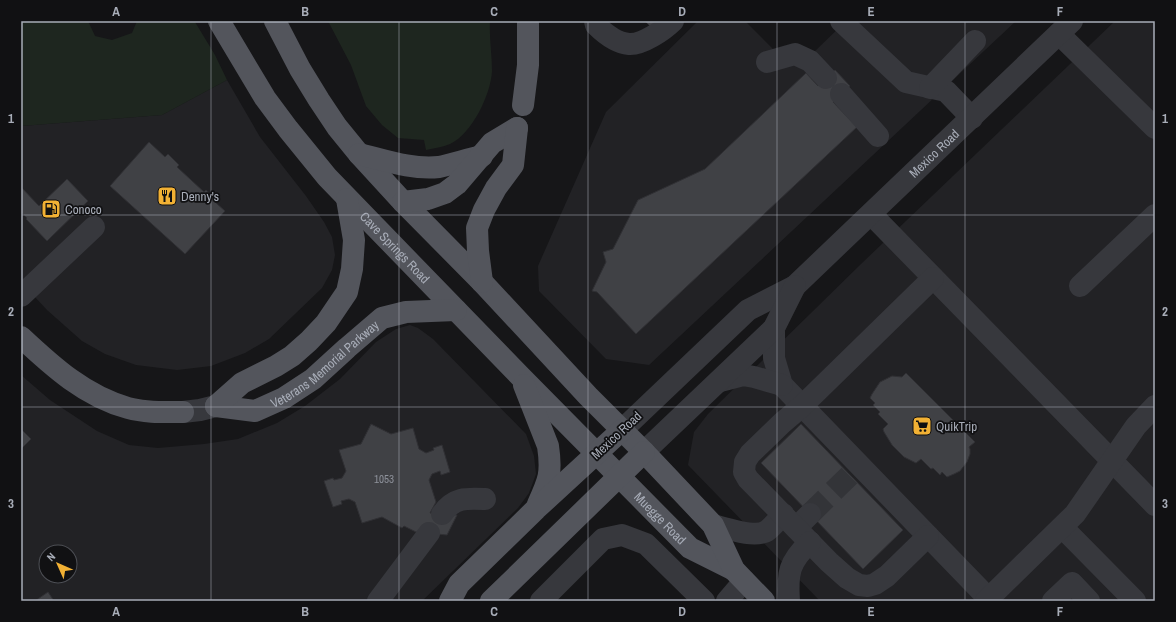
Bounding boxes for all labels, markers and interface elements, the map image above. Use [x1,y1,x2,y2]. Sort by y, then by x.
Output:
text: A [112,3,120,20]
text: B [301,3,309,20]
text: C [490,3,498,20]
text: D [678,3,686,20]
text: E [867,3,875,20]
text: F [1057,3,1064,20]
text: 1 [8,110,14,127]
text: 1 [1162,110,1168,127]
street label: Mexico Road [906,126,963,181]
restaurant icon: Denny's [156,185,178,207]
place label: Denny's [181,188,219,205]
fuel station icon: Conoco [40,198,62,220]
place label: Conoco [65,201,102,218]
street label: Cave Springs Road [356,208,433,287]
text: 2 [8,303,14,320]
text: 2 [1162,303,1168,320]
street label: Veterans Memorial Parkway [268,316,383,412]
street label: Mexico Road [588,408,645,463]
supermarket icon: QuikTrip [911,415,933,437]
place label: QuikTrip [936,418,977,435]
house number: 1053 [374,472,394,486]
street label: Muegge Road [630,489,690,548]
text: 3 [8,495,14,512]
text: 3 [1162,495,1168,512]
north arrow [38,544,78,584]
text: N [44,550,58,564]
text: A [112,603,120,620]
text: B [301,603,309,620]
text: C [490,603,498,620]
text: D [678,603,686,620]
text: E [867,603,875,620]
text: F [1057,603,1064,620]

